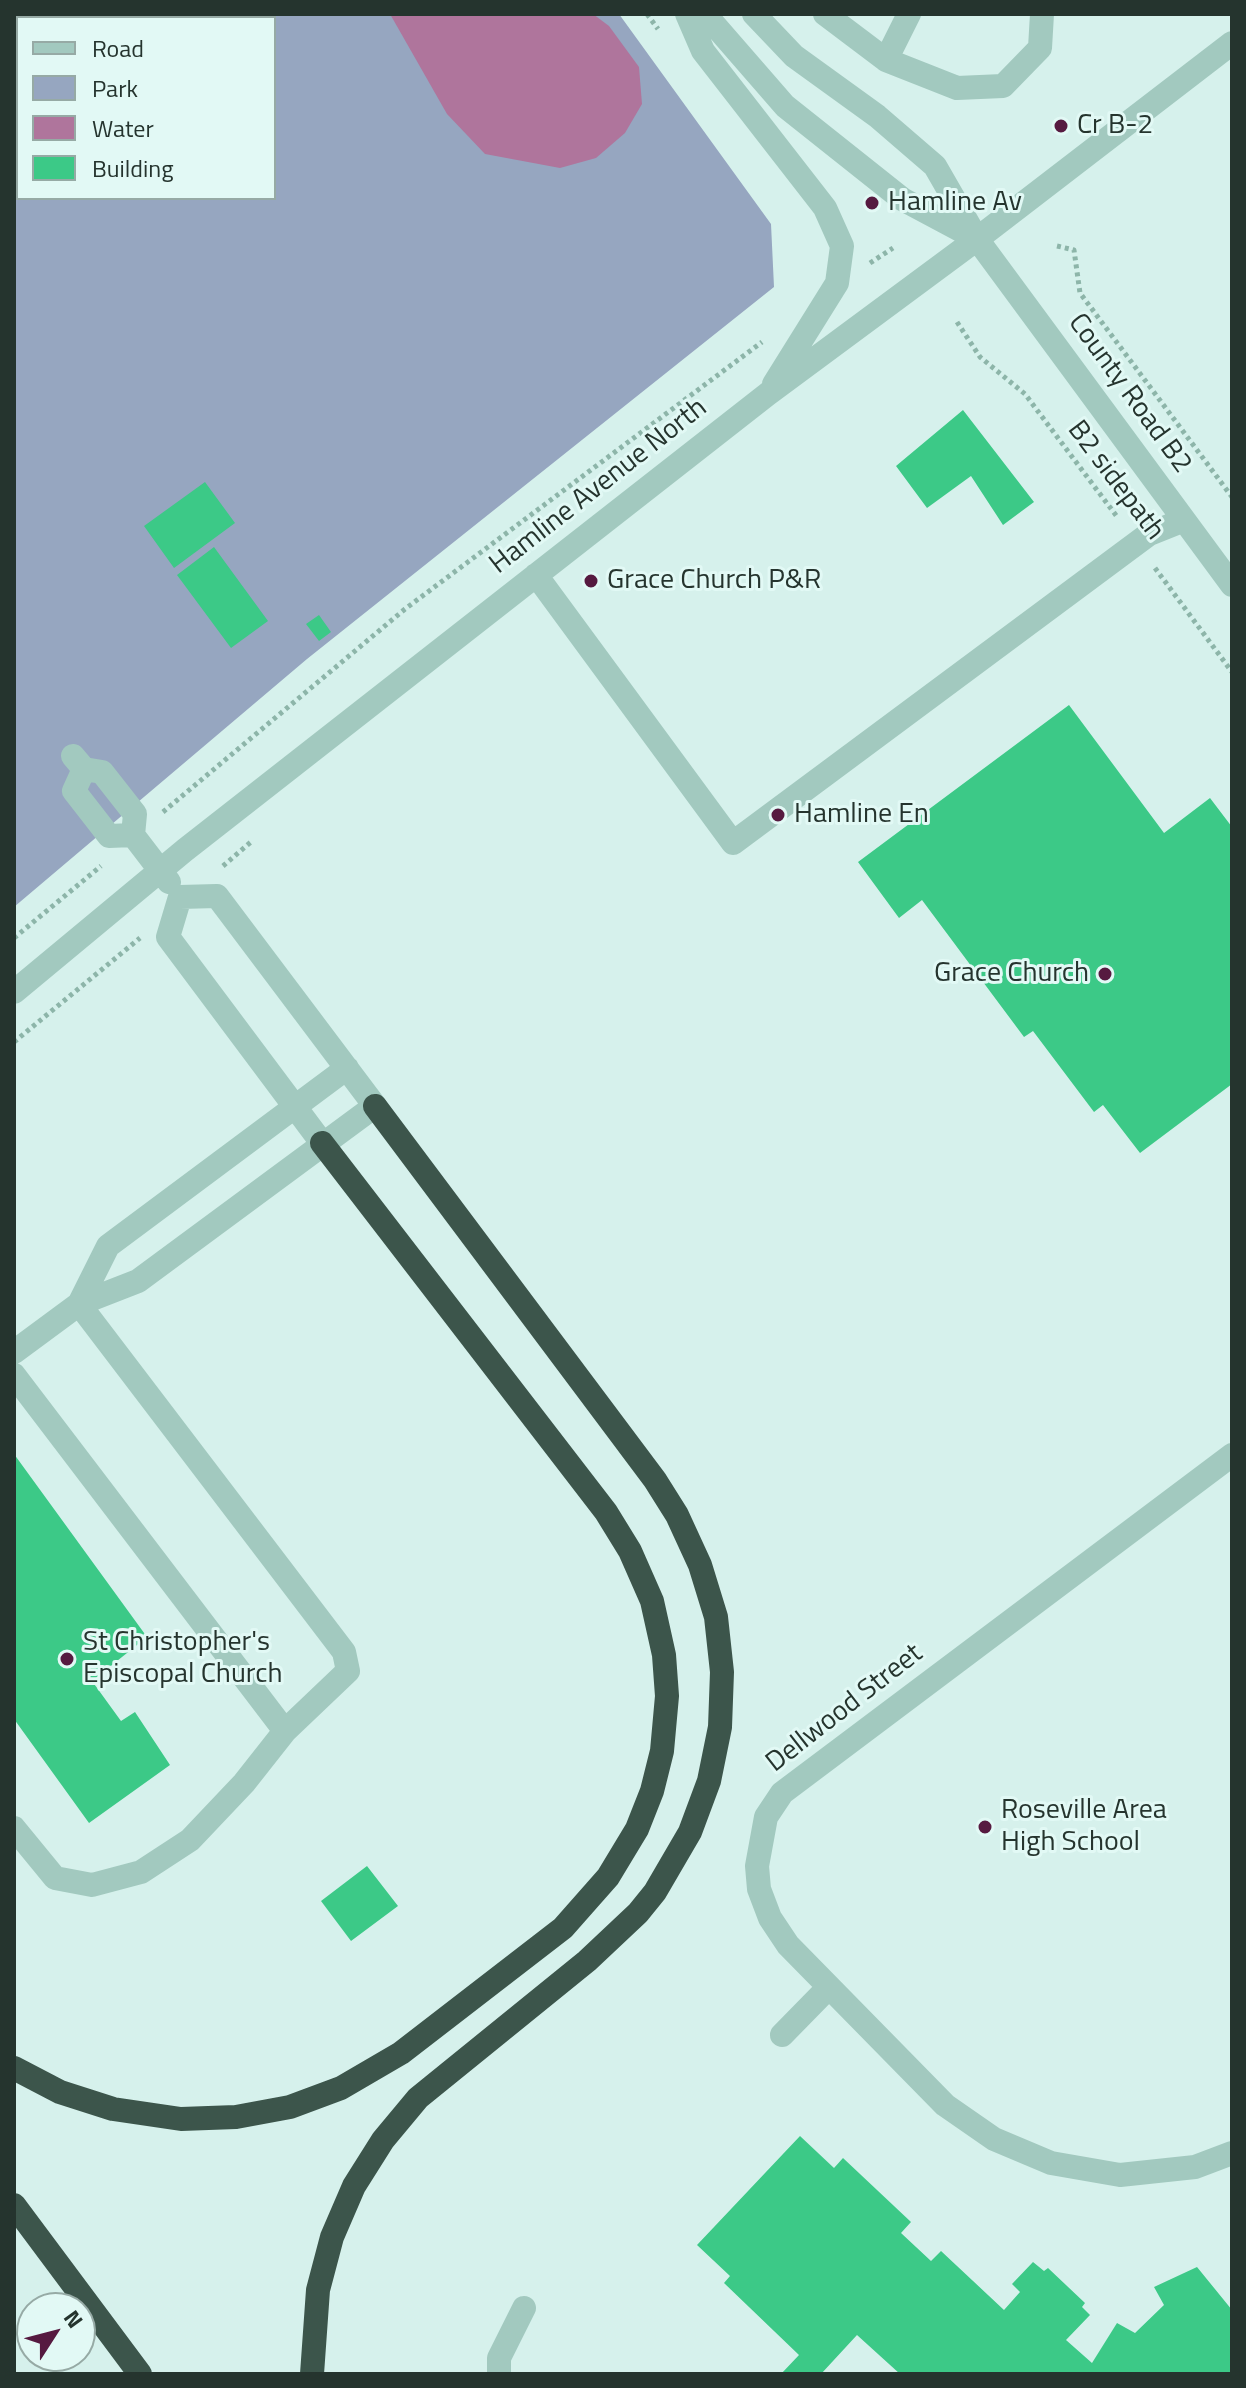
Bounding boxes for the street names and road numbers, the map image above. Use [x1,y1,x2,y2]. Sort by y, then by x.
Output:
street label: County Road B2 [1060,308,1198,480]
street label: Hamline Avenue North [484,392,714,582]
street label: B2 sidepath [1059,415,1171,547]
street label: Dellwood Street [760,1638,930,1780]

